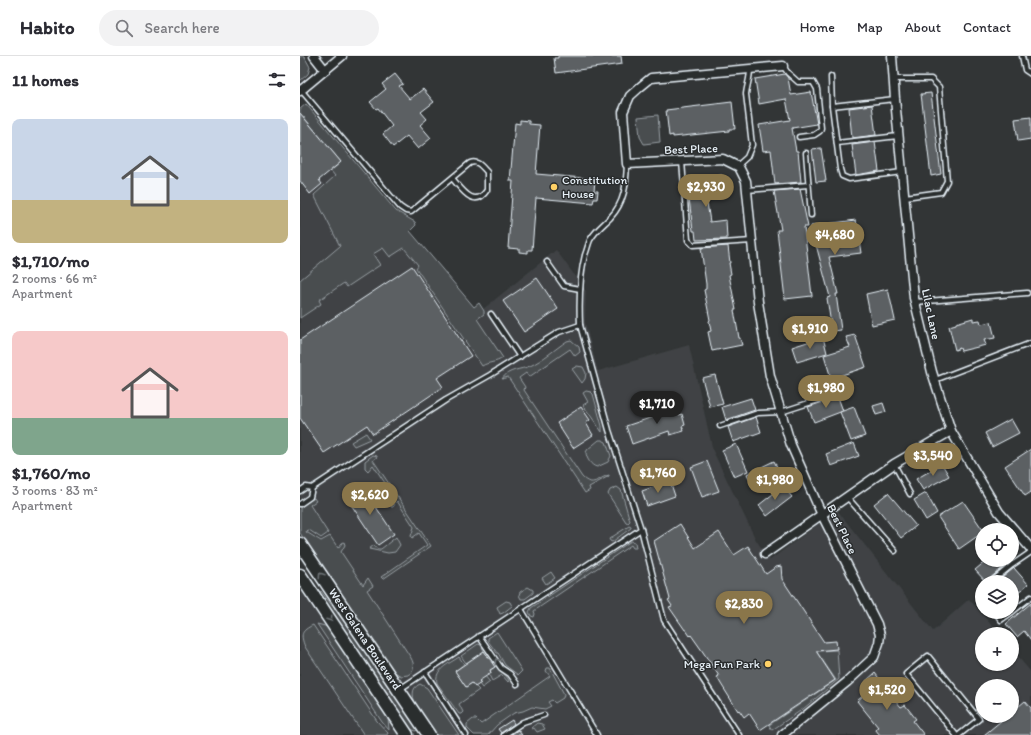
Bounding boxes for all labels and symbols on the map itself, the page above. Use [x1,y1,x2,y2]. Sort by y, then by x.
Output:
street label: Best Place [664,141,718,157]
place label: Constitution House [562,173,627,201]
pin: $2,930 [673,174,739,208]
marker: Constitution House [549,182,559,192]
pin: $4,680 [802,222,868,256]
street label: Lilac Lane [919,287,943,341]
pin: $1,910 [777,316,843,350]
pin: $1,980 [793,375,859,409]
pin: $1,710 [624,391,690,425]
pin: $3,540 [900,443,966,477]
pin: $1,760 [625,460,691,494]
pin: $1,980 [742,467,808,501]
pin: $2,620 [337,482,403,516]
street label: Best Place [824,502,860,556]
one-way arrow [318,572,326,579]
street label: West Galena Boulevard [326,586,405,693]
pin: $2,830 [711,591,777,625]
one-way arrow [325,615,332,622]
place label: Mega Fun Park [684,657,761,671]
one-way arrow [494,658,502,665]
marker: Mega Fun Park [763,659,773,669]
pin: $1,520 [854,677,920,711]

